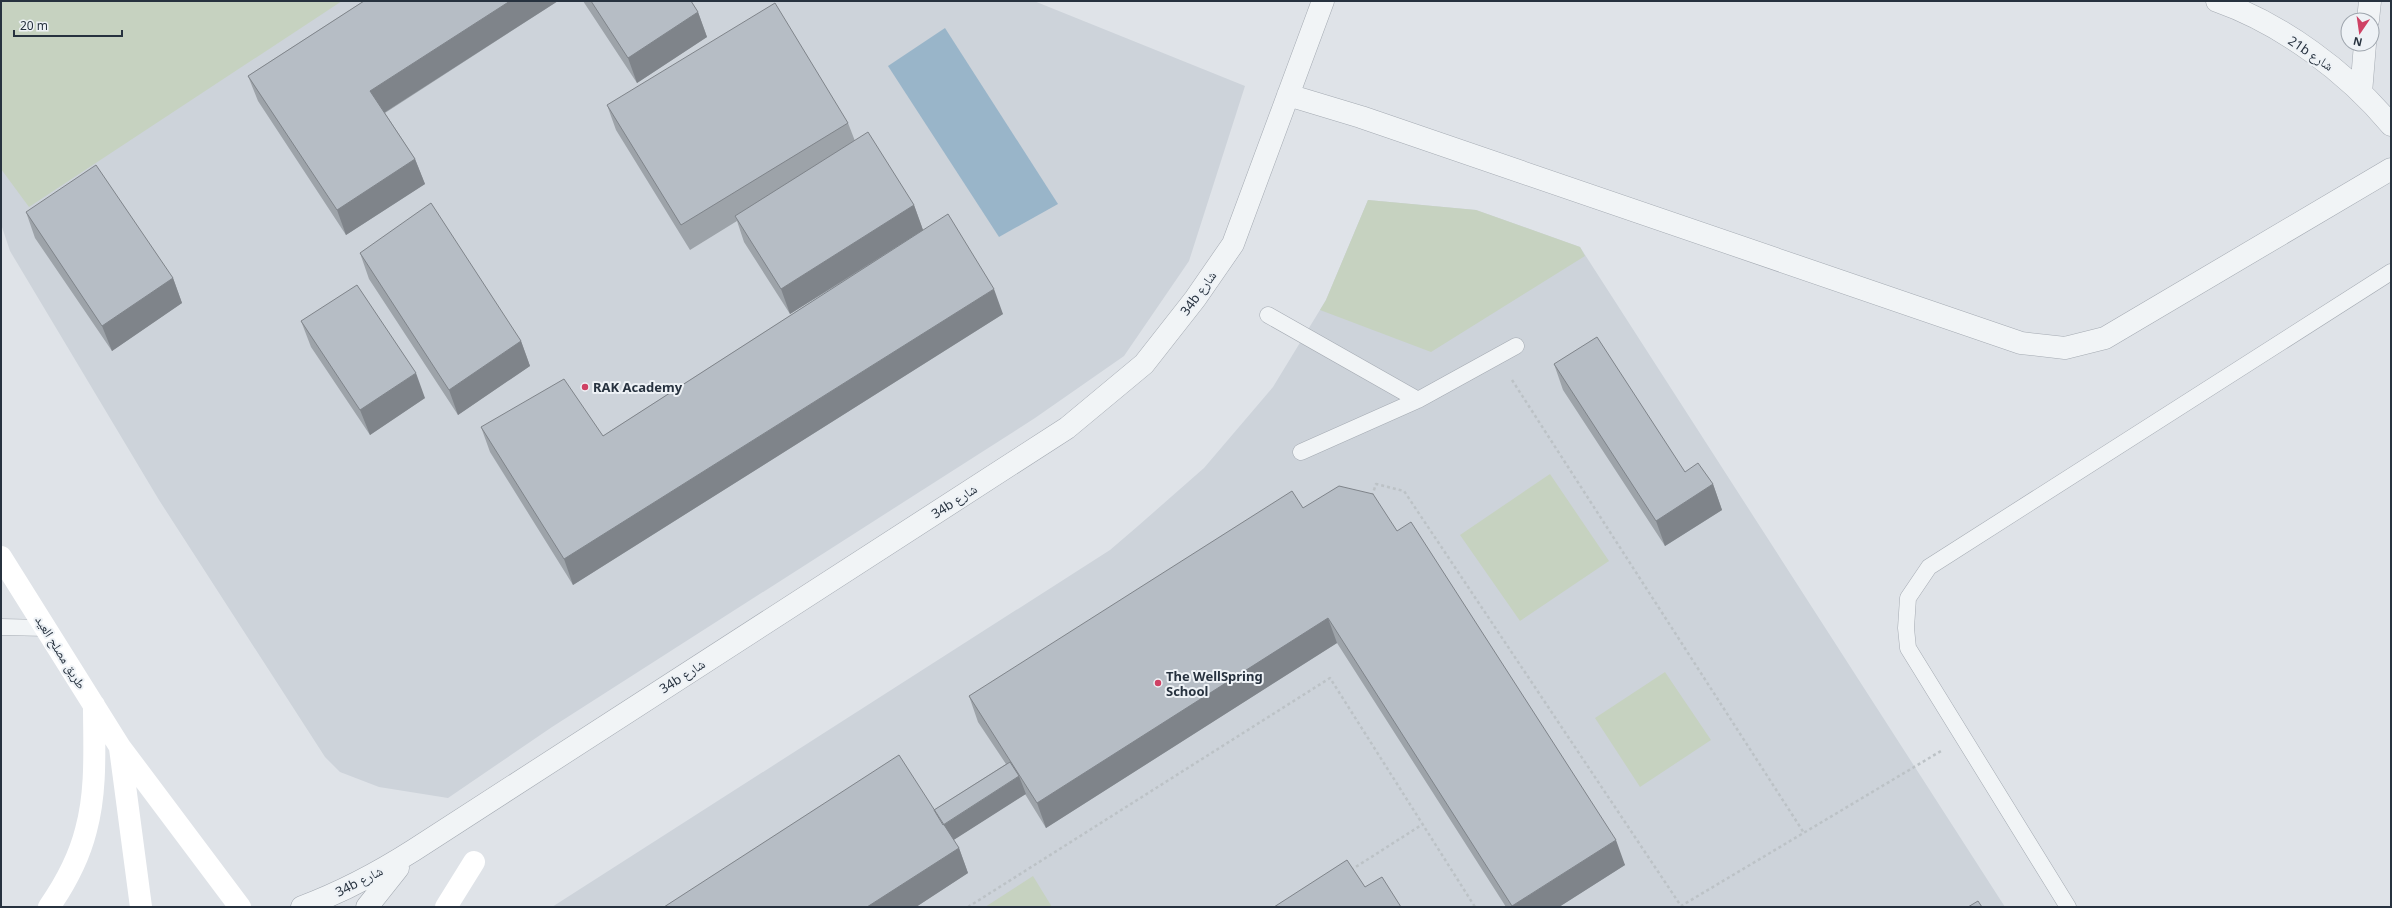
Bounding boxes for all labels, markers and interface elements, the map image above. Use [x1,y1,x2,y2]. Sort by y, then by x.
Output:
scale bar [14,12,122,38]
north arrow [2340,12,2380,52]
text: 20 m [20,17,48,34]
street label: 21b شارع [2284,31,2337,76]
text: N [2352,34,2364,51]
street label: 34b شارع [1176,267,1221,319]
place label: RAK Academy [593,378,683,396]
marker: RAK Academy [580,382,590,392]
street label: 34b شارع [928,480,981,523]
street label: طريق مصلح العيد [30,612,91,693]
street label: 34b شارع [656,655,709,698]
place label: The WellSpring School [1166,667,1263,700]
marker: The WellSpring School [1153,678,1163,688]
street label: 34b شارع [332,861,386,901]

